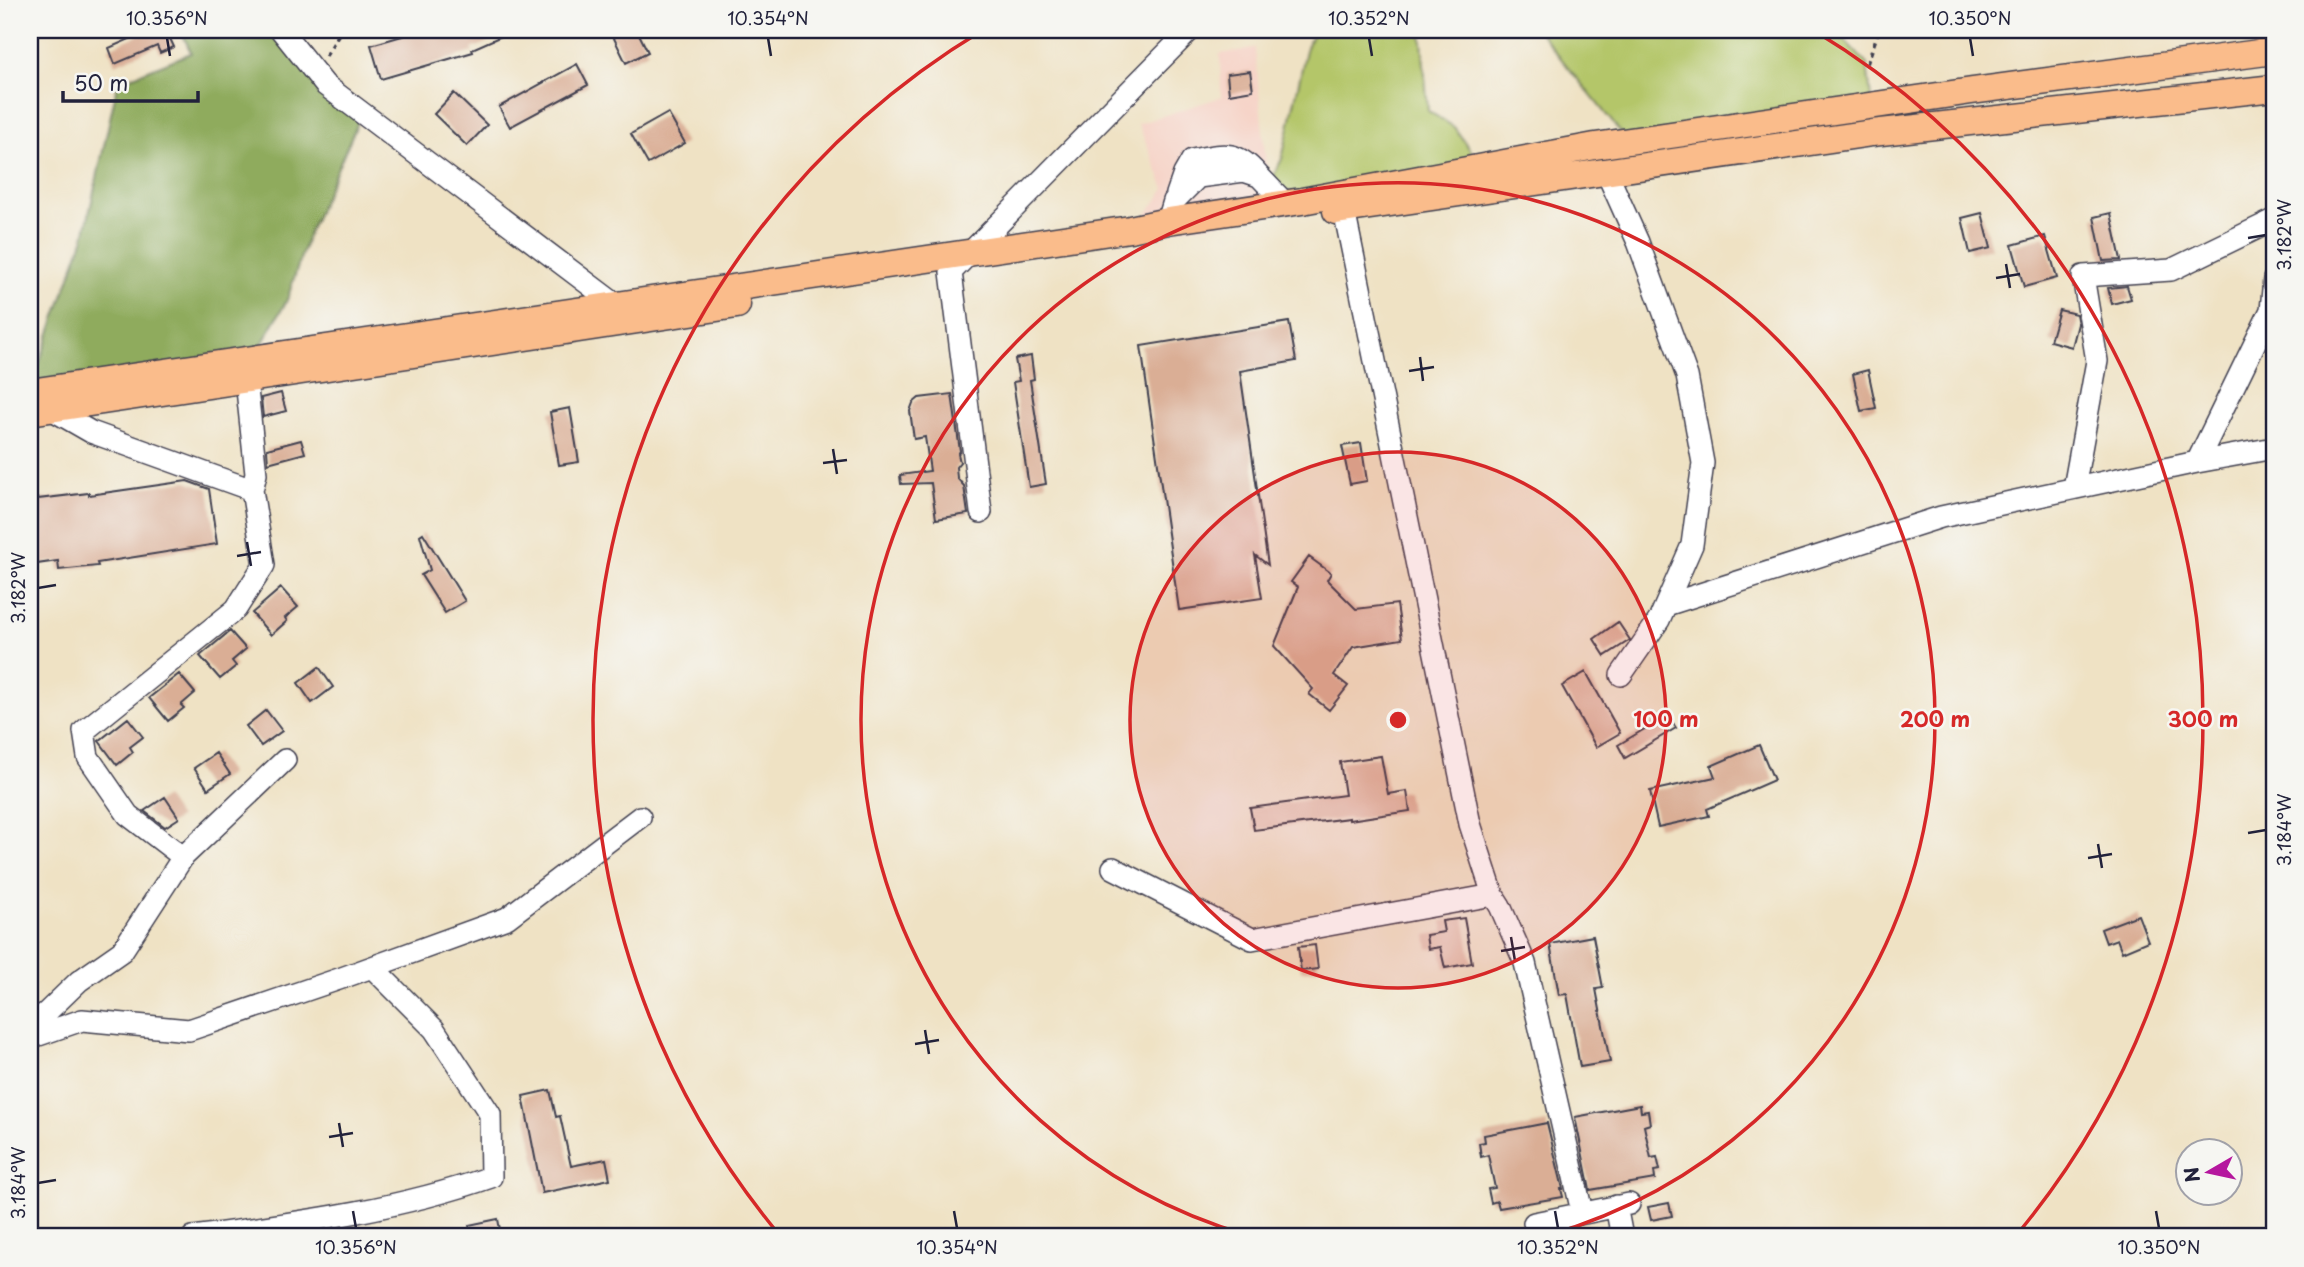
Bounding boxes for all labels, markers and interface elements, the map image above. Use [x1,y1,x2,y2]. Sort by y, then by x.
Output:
text: 10.356°N [126,4,208,31]
text: 10.354°N [727,4,809,31]
text: 10.352°N [1328,4,1410,31]
text: 10.350°N [1929,4,2011,31]
scale bar [63,60,198,104]
text: 50 m [74,66,128,98]
text: 3.182°W [2270,198,2297,271]
text: 3.182°W [4,551,31,624]
text: 100 m [1633,702,1699,734]
text: 200 m [1900,702,1970,734]
text: 300 m [2168,702,2238,734]
centre of rings [1386,708,1410,732]
text: 3.184°W [2270,793,2297,866]
north arrow [2174,1138,2244,1208]
text: 3.184°W [4,1146,31,1219]
text: N [2176,1165,2206,1184]
text: 10.356°N [315,1233,397,1260]
text: 10.354°N [916,1233,998,1260]
text: 10.352°N [1517,1233,1599,1260]
text: 10.350°N [2118,1233,2200,1260]

